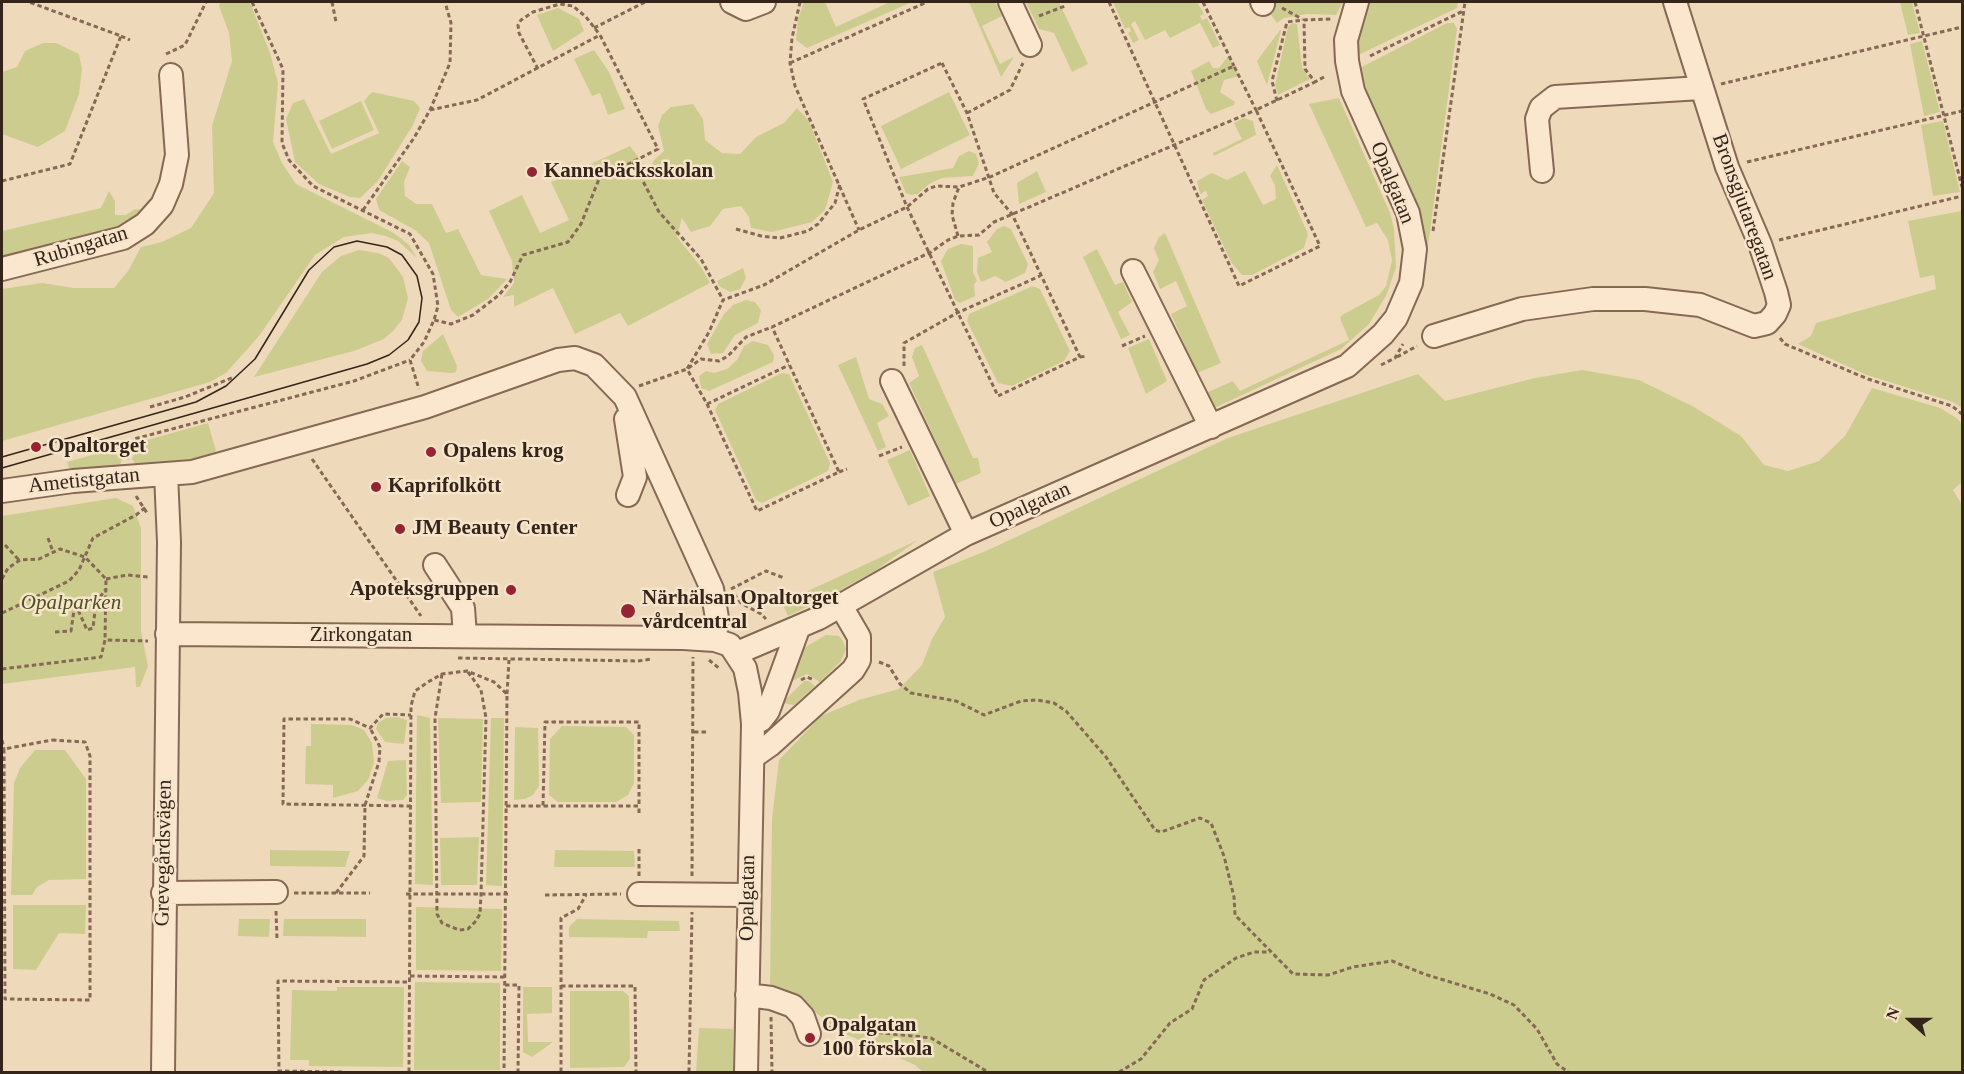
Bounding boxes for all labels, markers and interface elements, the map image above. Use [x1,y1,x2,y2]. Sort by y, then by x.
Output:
street label: Bronsgjutaregatan [1706,130,1782,284]
street label: Opalgatan [1364,138,1420,228]
place label: Kannebäcksskolan [544,159,713,185]
marker: Kannebäcksskolan [525,165,539,179]
street label: Rubingatan [31,221,131,273]
place label: Opaltorget [48,434,146,460]
place label: Opalens krog [443,439,563,465]
marker: Opaltorget [29,440,43,454]
marker: Opalens krog [424,445,438,459]
street label: Ametistgatan [27,463,141,499]
place label: Kaprifolkött [388,474,501,500]
street label: Opalgatan [985,477,1075,535]
marker: Kaprifolkött [369,480,383,494]
place label: JM Beauty Center [412,516,578,542]
marker: JM Beauty Center [393,522,407,536]
place label: Apoteksgruppen [350,577,499,603]
marker: Apoteksgruppen [504,583,518,597]
place label: Närhälsan Opaltorget vårdcentral [642,586,839,636]
park label: Opalparken [21,590,121,616]
marker: Närhälsan Opaltorget vårdcentral [619,602,637,620]
street label: Zirkongatan [310,622,412,648]
street label: Grevegårdsvägen [150,779,178,927]
street label: Opalgatan [735,855,761,941]
north arrow [1880,990,1940,1050]
text: N [1883,1005,1903,1022]
place label: Opalgatan 100 förskola [822,1013,932,1063]
marker: Opalgatan 100 förskola [803,1031,817,1045]

